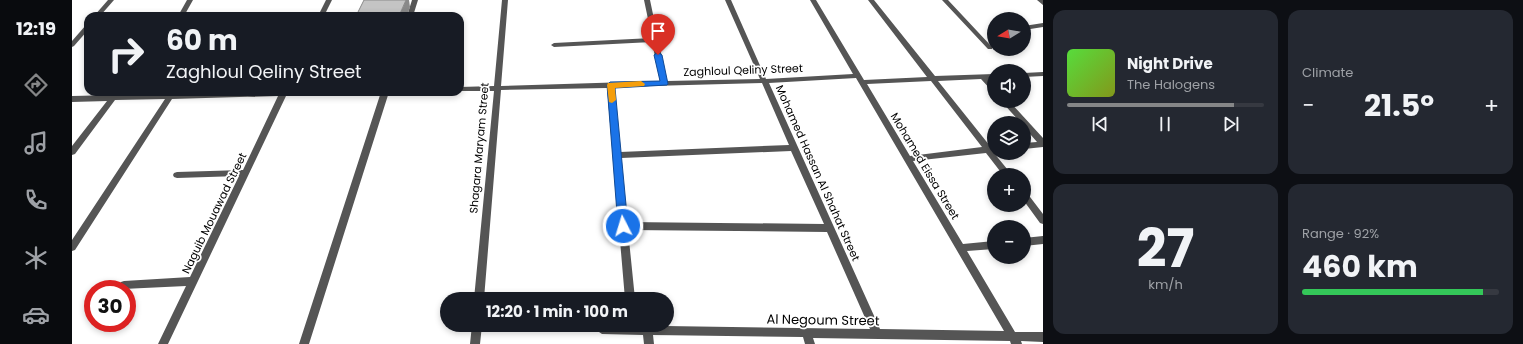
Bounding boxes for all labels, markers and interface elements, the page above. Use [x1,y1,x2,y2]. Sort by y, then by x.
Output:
north arrow [987,12,1031,56]
map controls [987,12,1031,264]
pin [641,14,675,55]
text: 12:19 [16,16,56,41]
icon: arrive [647,20,669,42]
text: 60 m [166,21,238,60]
icon: right [100,28,152,80]
text: Night Drive [1127,53,1213,74]
text: Zaghloul Qeliny Street [166,59,362,84]
street label: Zaghloul Qeliny Street [683,60,803,80]
text: Climate [1302,63,1353,82]
button: sound [987,64,1031,108]
icon: directions [22,71,50,99]
text: The Halogens [1127,75,1215,94]
street label: Shagara Maryam Street [465,82,493,214]
street label: Mohamed Hassan Al Shahat Street [772,82,864,264]
text: 21.5° [1364,84,1434,127]
text: − [1302,90,1314,121]
text: + [1484,90,1499,121]
street label: Mohamed Eissa Street [887,110,963,222]
icon: previous [1089,113,1111,135]
icon: pause [1154,113,1176,135]
icon: next [1220,113,1242,135]
button: layers [987,116,1031,160]
icon: music [22,129,50,157]
street label: Naguib Mouawad Street [178,150,250,276]
button: + [987,168,1031,212]
icon: phone [22,186,50,214]
position arrow [602,205,644,247]
text: 27 [1137,212,1194,285]
button: − [987,220,1031,264]
text: Range · 92% [1302,224,1379,243]
icon: climate [22,244,50,272]
text: 460 km [1302,245,1418,288]
text: km/h [1148,275,1183,294]
speed limit sign: 30 [84,280,136,332]
icon: car [22,301,50,329]
text: 12:20 · 1 min · 100 m [486,301,628,322]
street label: Al Negoum Street [766,310,880,330]

